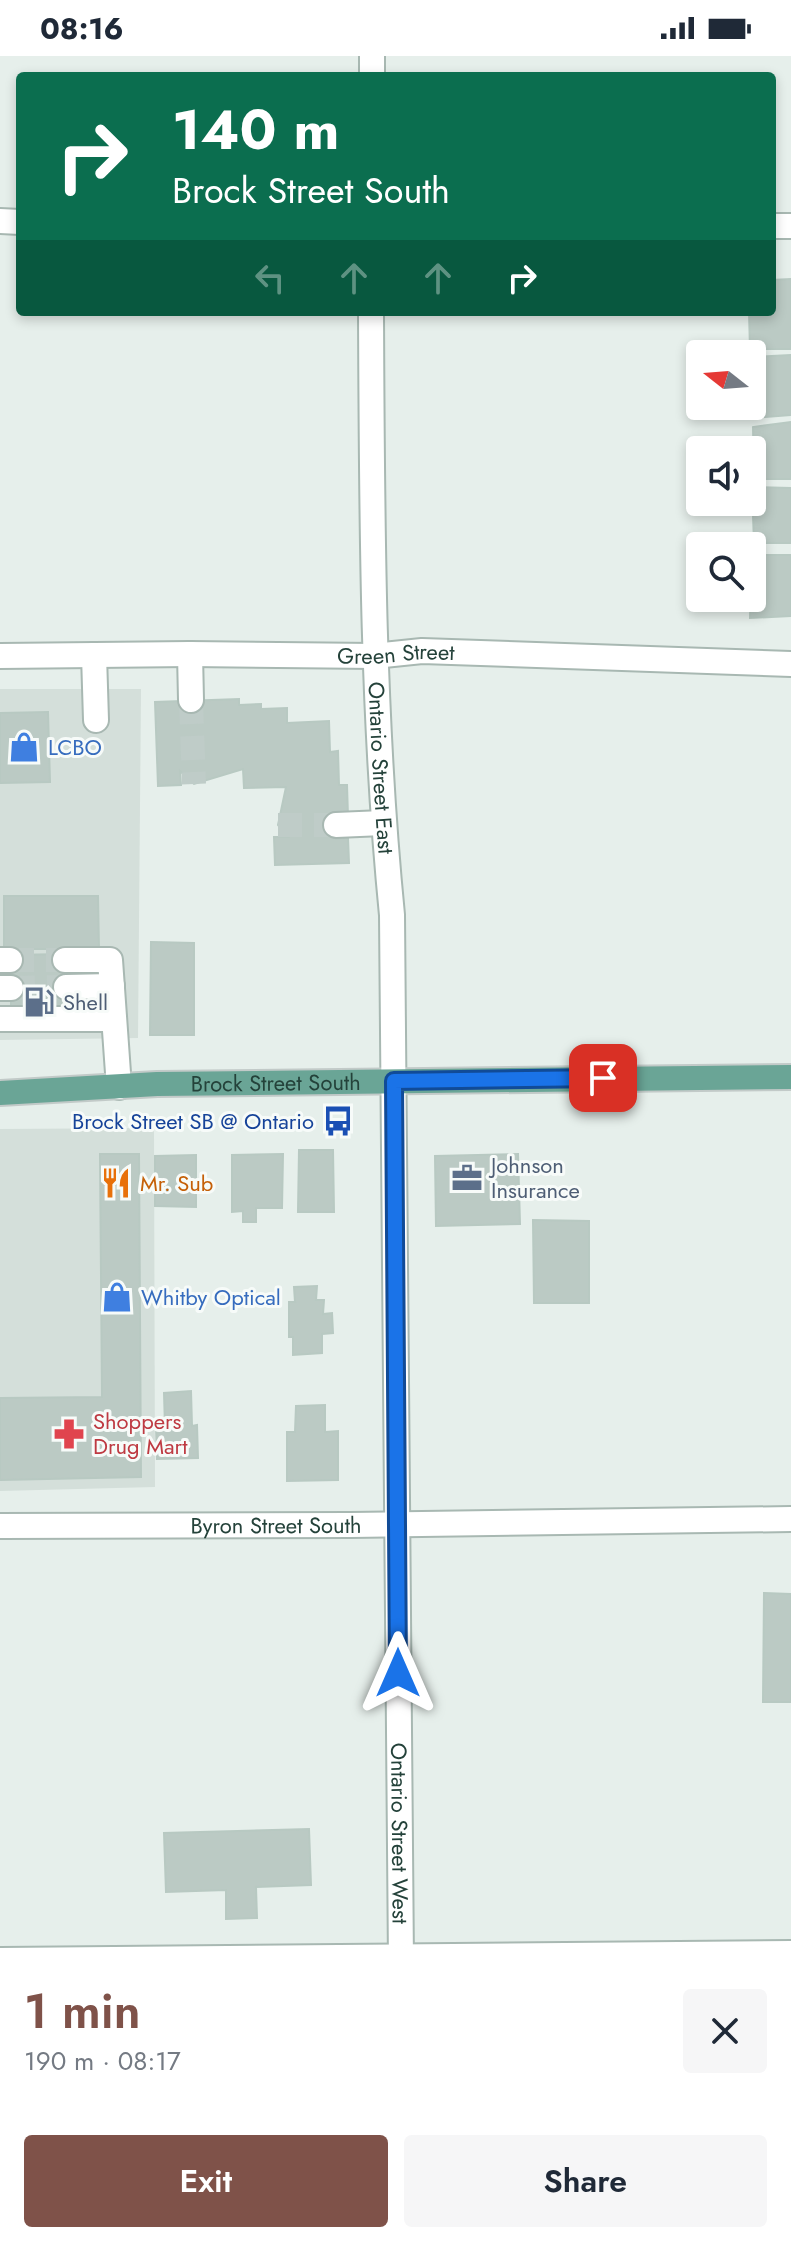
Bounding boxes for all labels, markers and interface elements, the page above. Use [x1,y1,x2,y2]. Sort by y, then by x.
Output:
text: 08:16 [40,7,124,50]
text: 140 m [172,89,339,170]
icon: right [40,104,144,208]
text: Brock Street South [172,164,450,216]
icon: left [248,256,292,300]
icon: ahead [332,256,376,300]
icon: ahead [416,256,460,300]
icon: right [500,256,544,300]
north arrow [686,340,766,420]
map controls [686,340,766,612]
button: sound [686,436,766,516]
button: search [686,532,766,612]
street label: Green Street [337,635,456,672]
street label: Ontario Street East [361,681,403,856]
shop icon: LCBO [7,730,41,764]
place label: LCBO [48,731,102,763]
fuel station icon: Shell [22,985,56,1019]
place label: Shell [63,986,108,1018]
pin [569,1044,637,1112]
icon: arrive [581,1056,625,1100]
street label: Brock Street South [191,1066,361,1100]
bus stop icon: Brock Street SB @ Ontario [321,1104,355,1138]
place label: Brock Street SB @ Ontario [72,1105,314,1137]
place label: Johnson Insurance [488,1149,580,1206]
office icon: Johnson Insurance [450,1161,484,1195]
restaurant icon: Mr. Sub [99,1166,133,1200]
place label: Mr. Sub [140,1167,213,1199]
shop icon: Whitby Optical [100,1280,134,1314]
place label: Whitby Optical [141,1281,281,1313]
place label: Shoppers Drug Mart [93,1405,188,1462]
pharmacy icon: Shoppers Drug Mart [52,1417,86,1451]
street label: Byron Street South [190,1509,362,1541]
position arrow [356,1631,440,1715]
street label: Ontario Street West [383,1743,417,1925]
text: 1 min [24,1977,141,2046]
button: close [683,1989,767,2073]
text: 190 m · 08:17 [24,2042,181,2080]
button: Exit [24,2135,388,2227]
button: Share [404,2135,767,2227]

